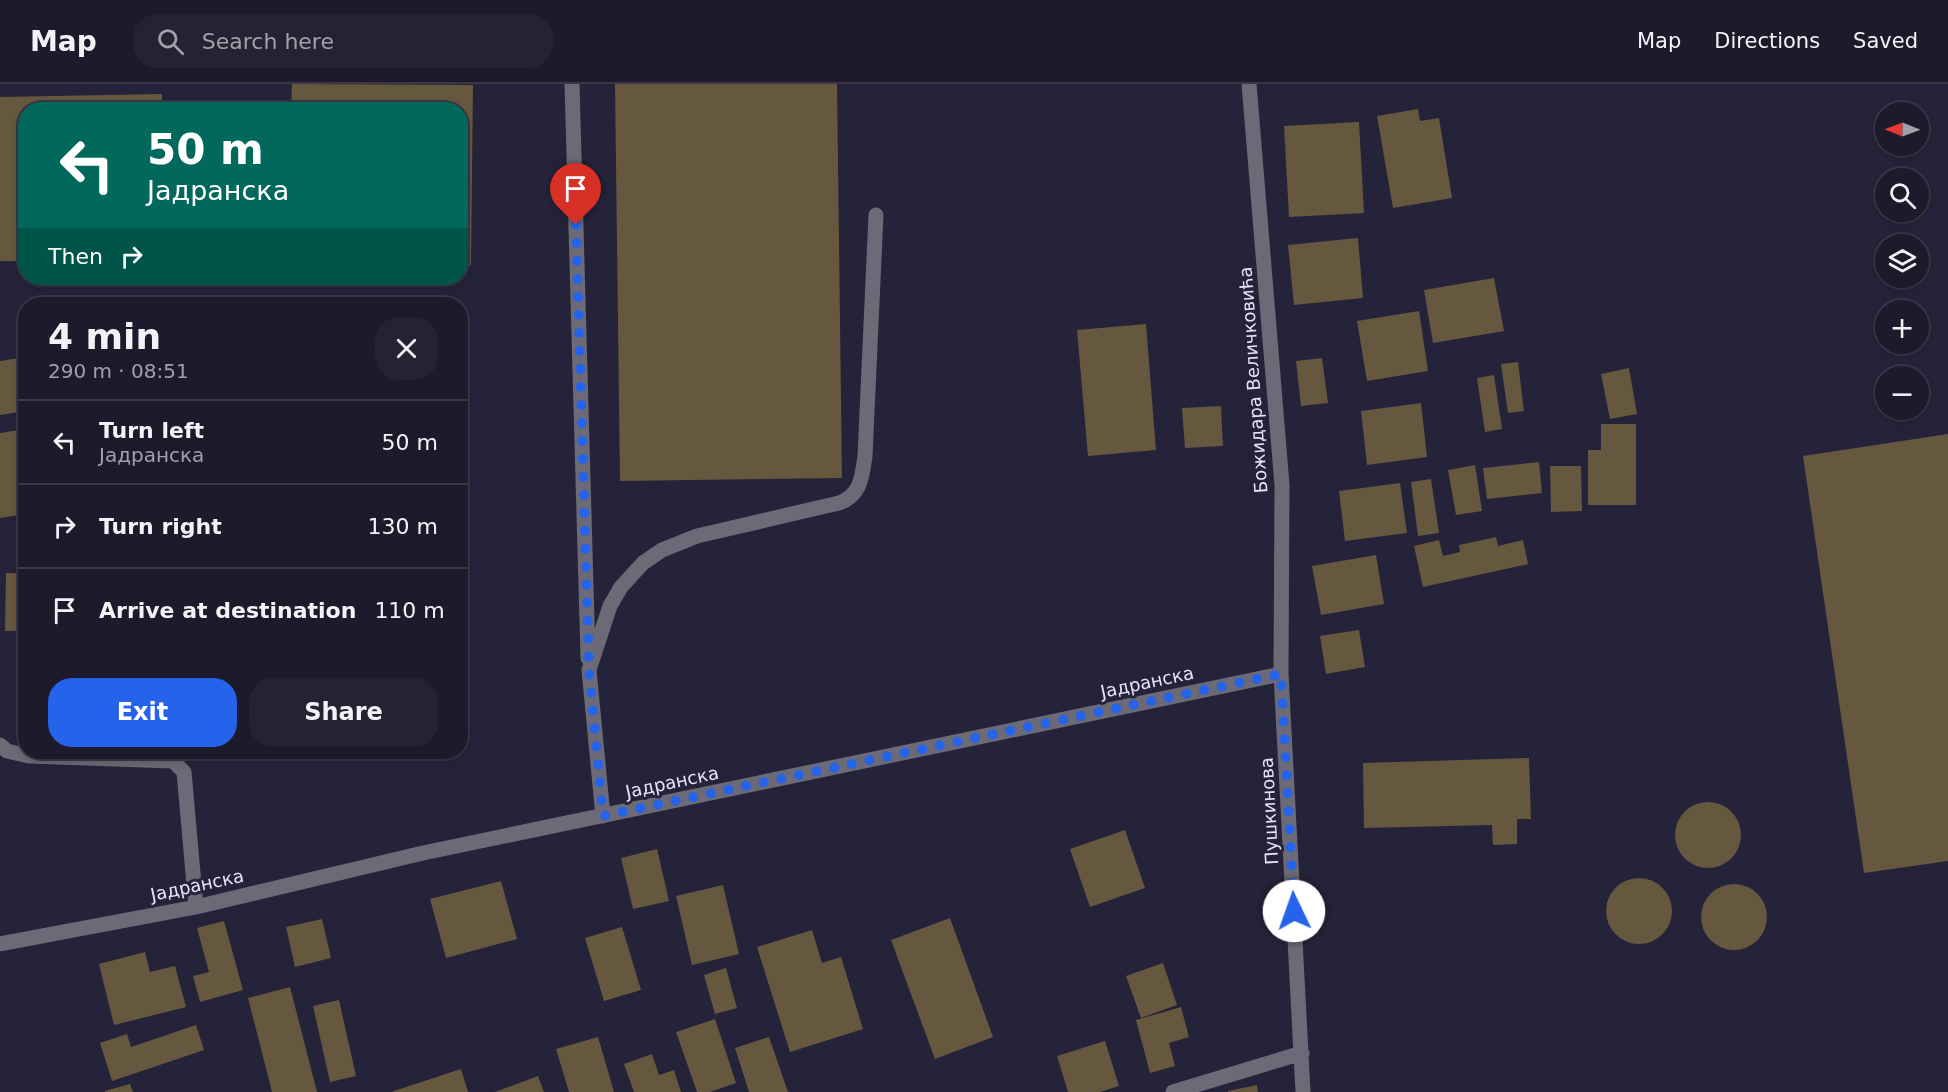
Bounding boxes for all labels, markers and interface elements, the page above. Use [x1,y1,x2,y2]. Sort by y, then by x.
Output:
search box [133,14,553,68]
text: Map [30,25,97,58]
icon: search [154,25,187,58]
text: Search here [202,29,334,54]
text: Map [1637,29,1681,53]
text: Directions [1714,29,1820,53]
text: Saved [1853,29,1918,53]
north arrow [1875,102,1929,156]
map controls [1875,102,1929,420]
text: 50 m [147,125,264,174]
icon: left [48,126,126,204]
pin [550,163,601,225]
button: search [1875,168,1929,222]
icon: arrive [559,172,592,205]
text: Јадранска [147,175,289,206]
button: layers [1875,234,1929,288]
icon: right [115,240,148,273]
text: Then [48,244,103,269]
street label: Божидара Величковића [1235,266,1271,494]
button: + [1875,300,1929,354]
text: 4 min [48,316,161,357]
button: close [375,317,438,380]
text: 290 m · 08:51 [48,359,189,383]
button: − [1875,366,1929,420]
text: Turn left [99,418,204,443]
icon: left [48,426,81,459]
text: 50 m [382,430,438,455]
text: Јадранска [99,443,204,467]
icon: right [48,510,81,543]
text: Turn right [99,514,222,539]
text: 130 m [368,514,438,539]
icon: arrive [48,594,81,627]
text: Arrive at destination [99,598,356,623]
text: 110 m [374,598,445,623]
street label: Јадранска [1097,662,1196,702]
button: Exit [48,678,237,747]
button: Share [249,678,438,747]
street label: Пушкинова [1256,757,1282,865]
street label: Јадранска [622,762,721,802]
street label: Јадранска [147,865,246,905]
position arrow [1262,879,1326,943]

